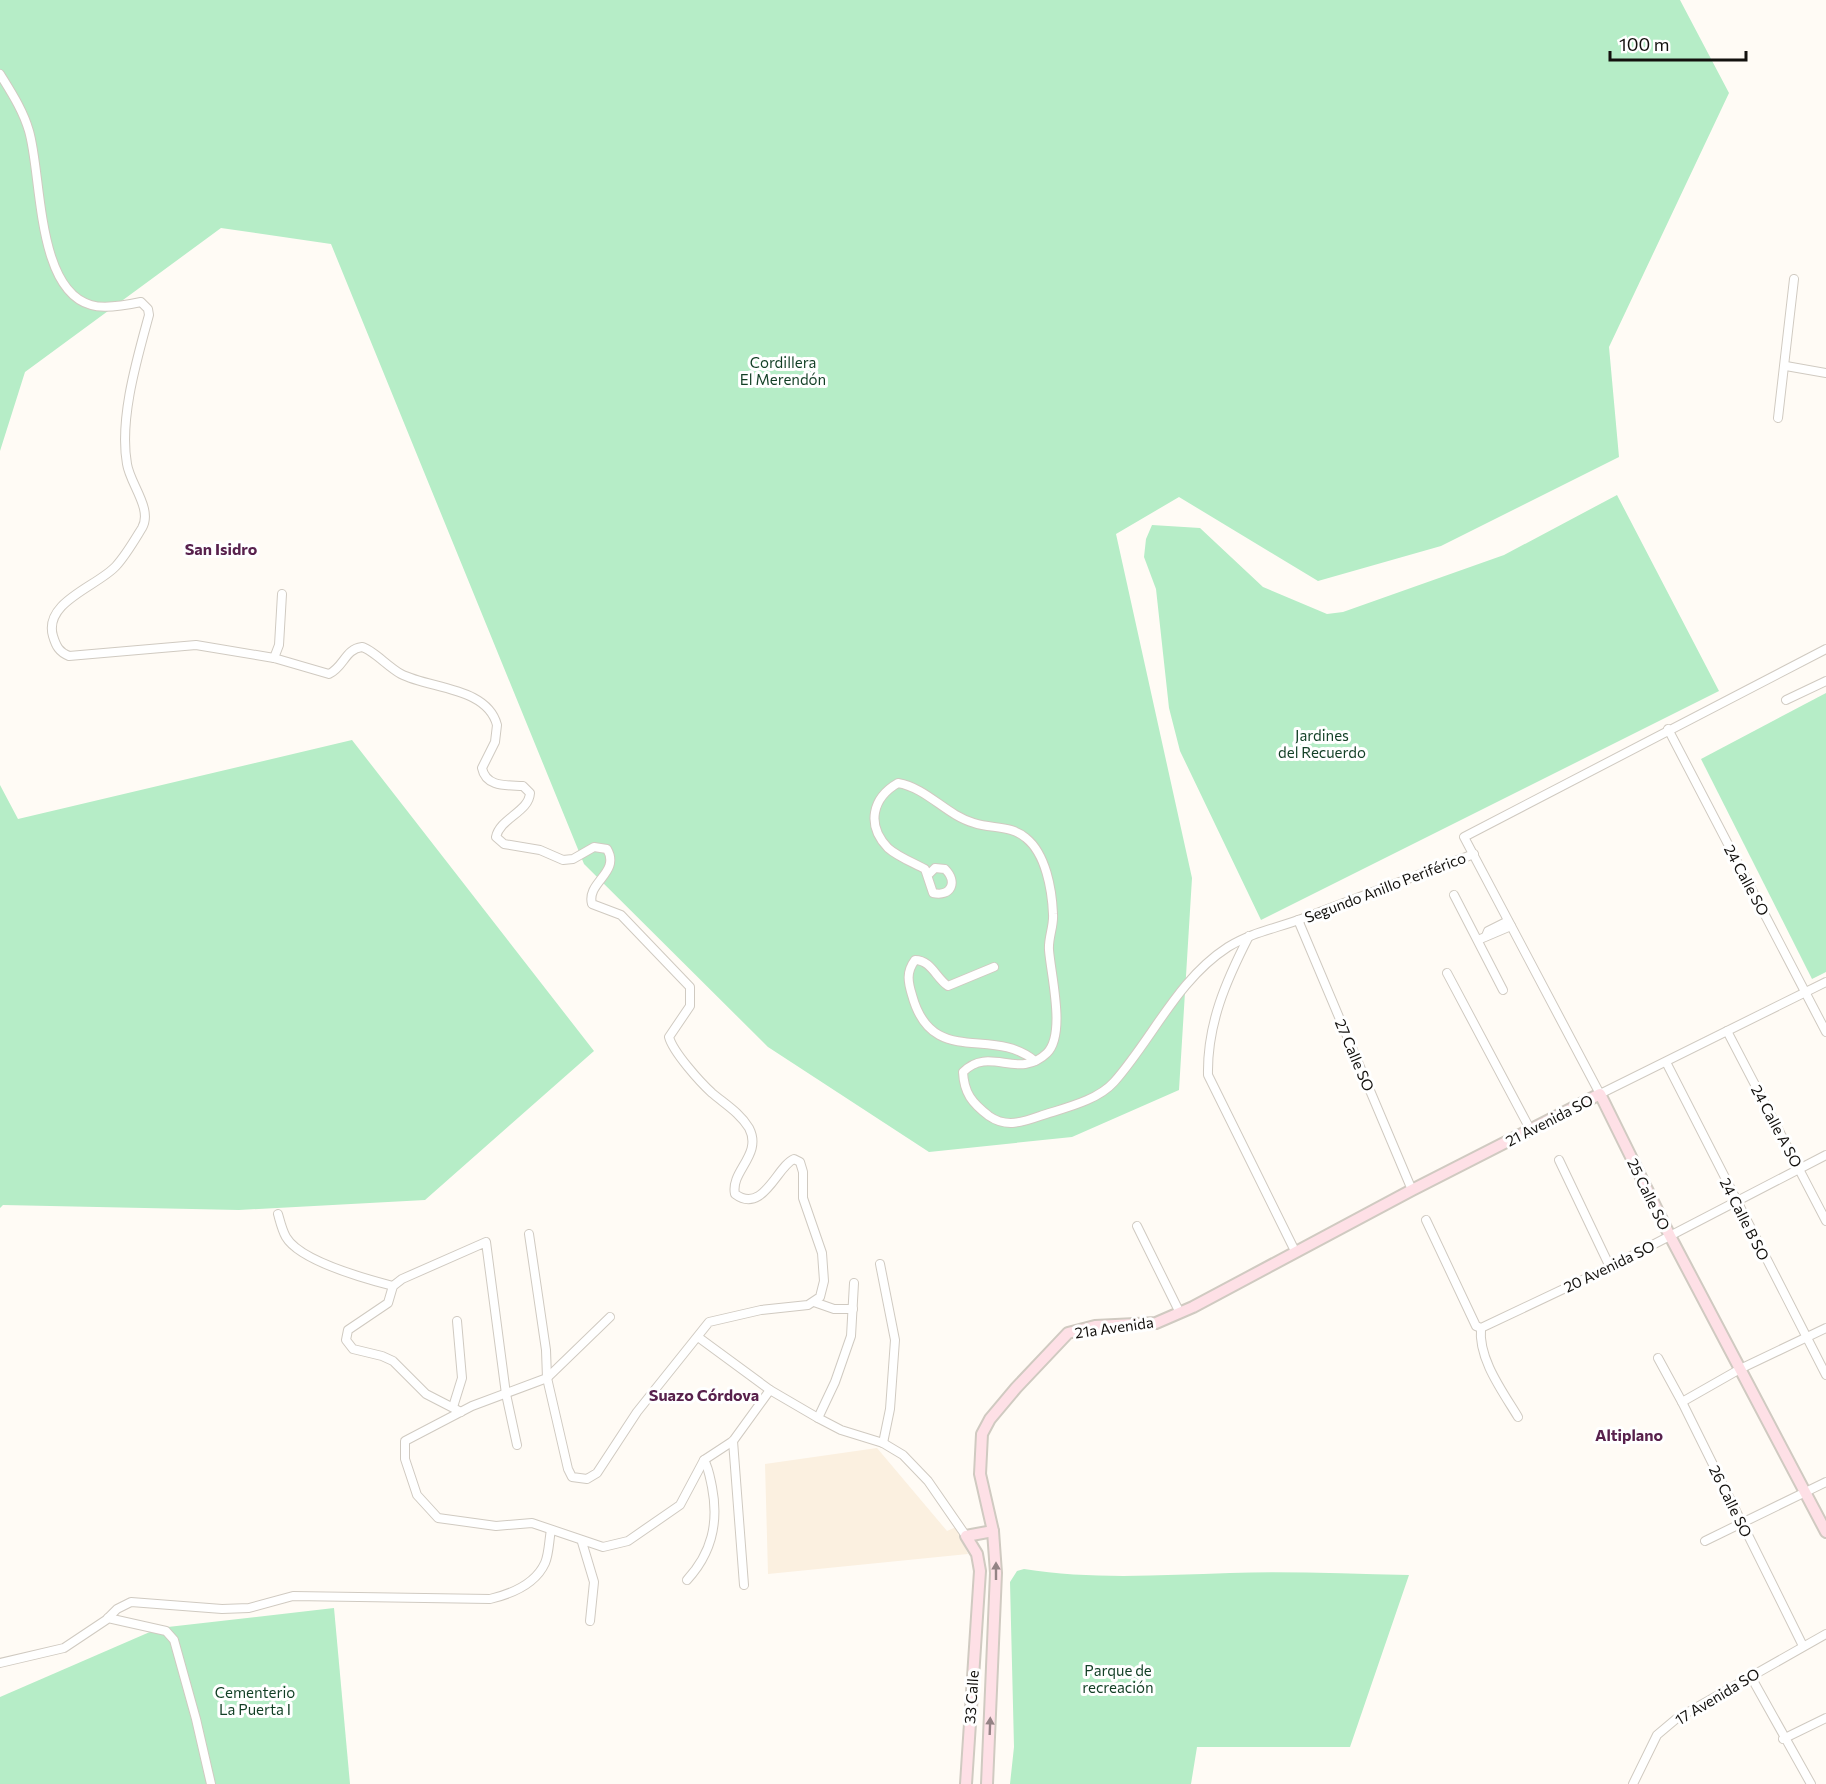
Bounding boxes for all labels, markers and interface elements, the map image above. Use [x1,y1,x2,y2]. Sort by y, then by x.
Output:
scale bar [1610,24,1746,62]
text: 100 m [1619,33,1669,55]
park label: Cordillera El Merendón [740,353,826,388]
district label: San Isidro [185,539,258,558]
park label: Jardines del Recuerdo [1278,726,1366,761]
street label: 24 Calle SO [1721,842,1773,918]
street label: Segundo Anillo Periférico [1302,848,1468,926]
street label: 27 Calle SO [1332,1016,1378,1094]
street label: 24 Calle A SO [1748,1082,1806,1170]
street label: 21 Avenida SO [1502,1090,1596,1150]
street label: 25 Calle SO [1624,1155,1674,1233]
street label: 24 Calle B SO [1717,1175,1773,1263]
street label: 20 Avenida SO [1561,1236,1657,1296]
street label: 21a Avenida [1073,1313,1155,1341]
district label: Suazo Córdova [649,1385,759,1404]
district label: Altiplano [1595,1425,1664,1444]
street label: 26 Calle SO [1706,1462,1756,1540]
one-way arrow [991,1562,1001,1581]
park label: Parque de recreación [1082,1661,1154,1696]
street label: 17 Avenida SO [1672,1664,1762,1728]
street label: 33 Calle [960,1670,982,1724]
park label: Cementerio La Puerta I [215,1683,295,1718]
one-way arrow [985,1716,994,1735]

